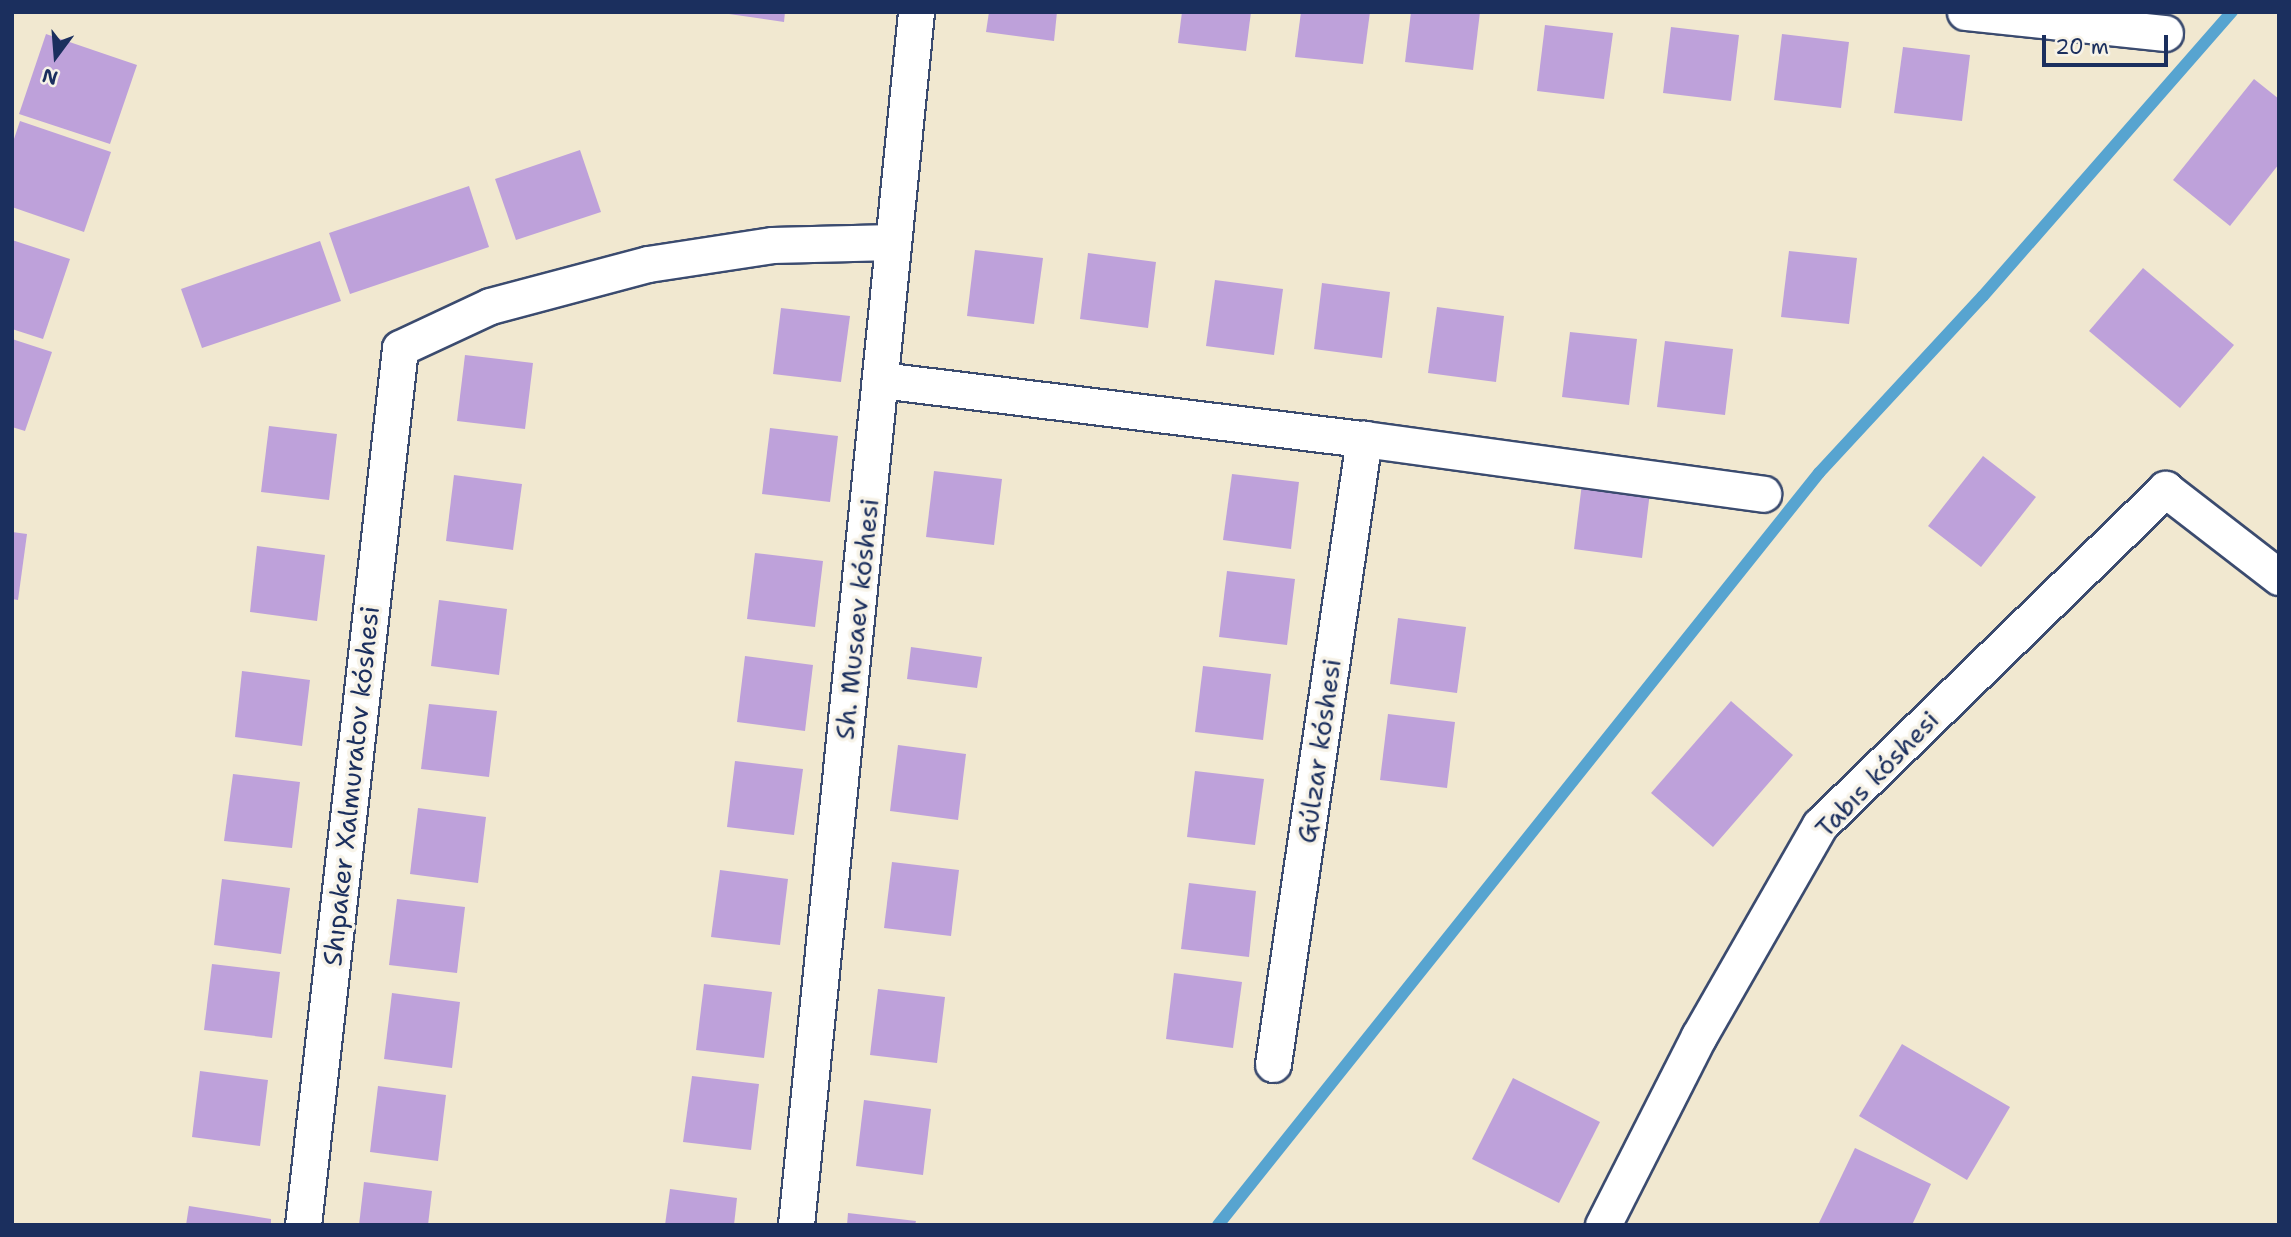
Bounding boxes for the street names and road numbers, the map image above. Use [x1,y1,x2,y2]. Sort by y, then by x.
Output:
street label: Sh. Musaev kóshesi [829,497,885,741]
street label: Shıpaker Xalmuratov kóshesi [317,604,385,968]
street label: Gúlzar kóshesi [1291,657,1347,845]
street label: Tabıs kóshesi [1809,704,1945,844]

